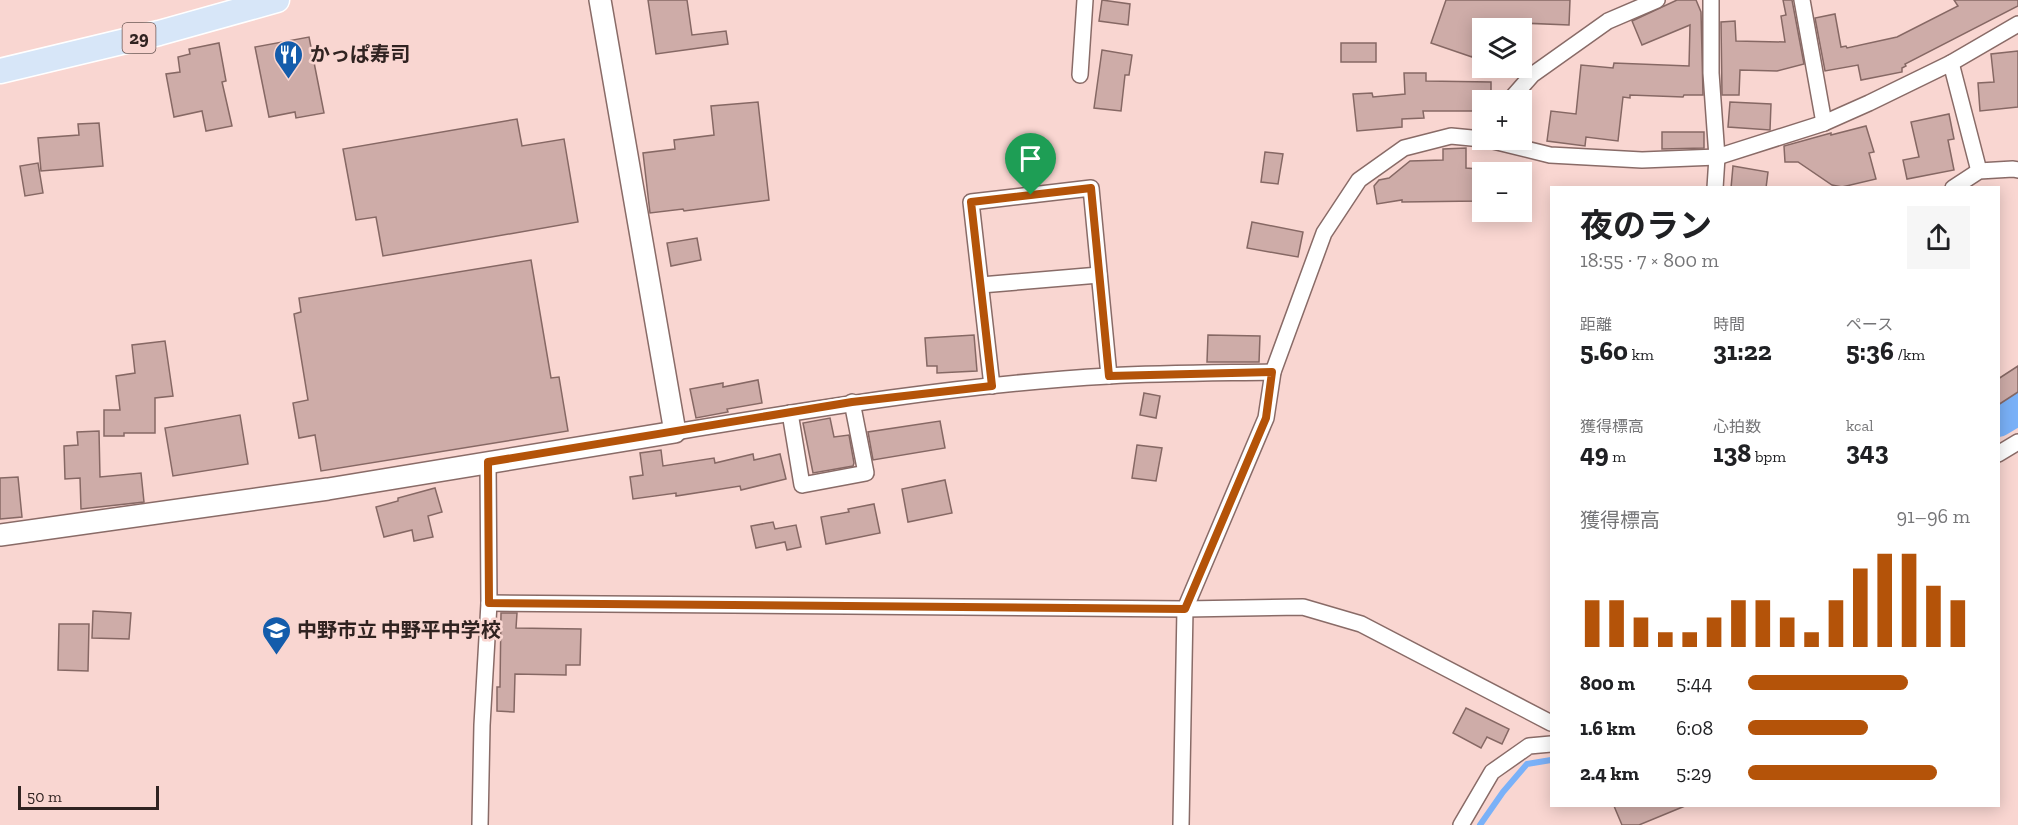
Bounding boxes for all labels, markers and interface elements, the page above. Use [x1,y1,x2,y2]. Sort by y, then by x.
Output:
map controls [1472,18,1532,222]
button: layers [1472,18,1532,78]
road number: 29 [122,23,156,53]
restaurant icon: かっぱ寿司 [273,38,305,80]
place label: かっぱ寿司 [310,42,410,66]
button: + [1472,90,1532,150]
pin [1005,133,1056,195]
icon: arrive [1014,142,1047,175]
button: − [1472,162,1532,222]
text: 夜のラン [1580,206,1712,245]
button: share [1907,206,1970,269]
text: 18:55 · 7 × 800 m [1580,248,1719,272]
text: 距離 [1580,315,1612,334]
text: 時間 [1713,315,1745,334]
text: ペース [1846,315,1893,334]
text: 5.60 [1580,335,1628,367]
text: 31:22 [1713,335,1772,367]
text: 5:36 [1846,335,1894,367]
text: km [1628,345,1654,364]
text: /km [1894,345,1925,364]
text: kcal [1846,416,1873,435]
text: 獲得標高 [1580,417,1644,436]
text: 心拍数 [1713,417,1761,436]
text: 343 [1846,435,1889,467]
text: 49 [1580,437,1609,469]
text: 138 [1713,437,1751,469]
text: m [1609,447,1626,466]
text: bpm [1751,447,1786,466]
text: 91–96 m [1896,504,1970,528]
text: 獲得標高 [1580,508,1660,532]
school or university icon: 中野市立 中野平中学校 [260,614,292,656]
place label: 中野市立 中野平中学校 [297,618,501,642]
text: 800 m [1580,671,1635,695]
text: 5:44 [1676,671,1712,695]
text: 1.6 km [1580,716,1635,740]
text: 6:08 [1676,716,1713,740]
text: 2.4 km [1580,761,1639,785]
text: 5:29 [1676,761,1712,785]
scale bar [18,783,159,810]
text: 50 m [27,787,62,806]

